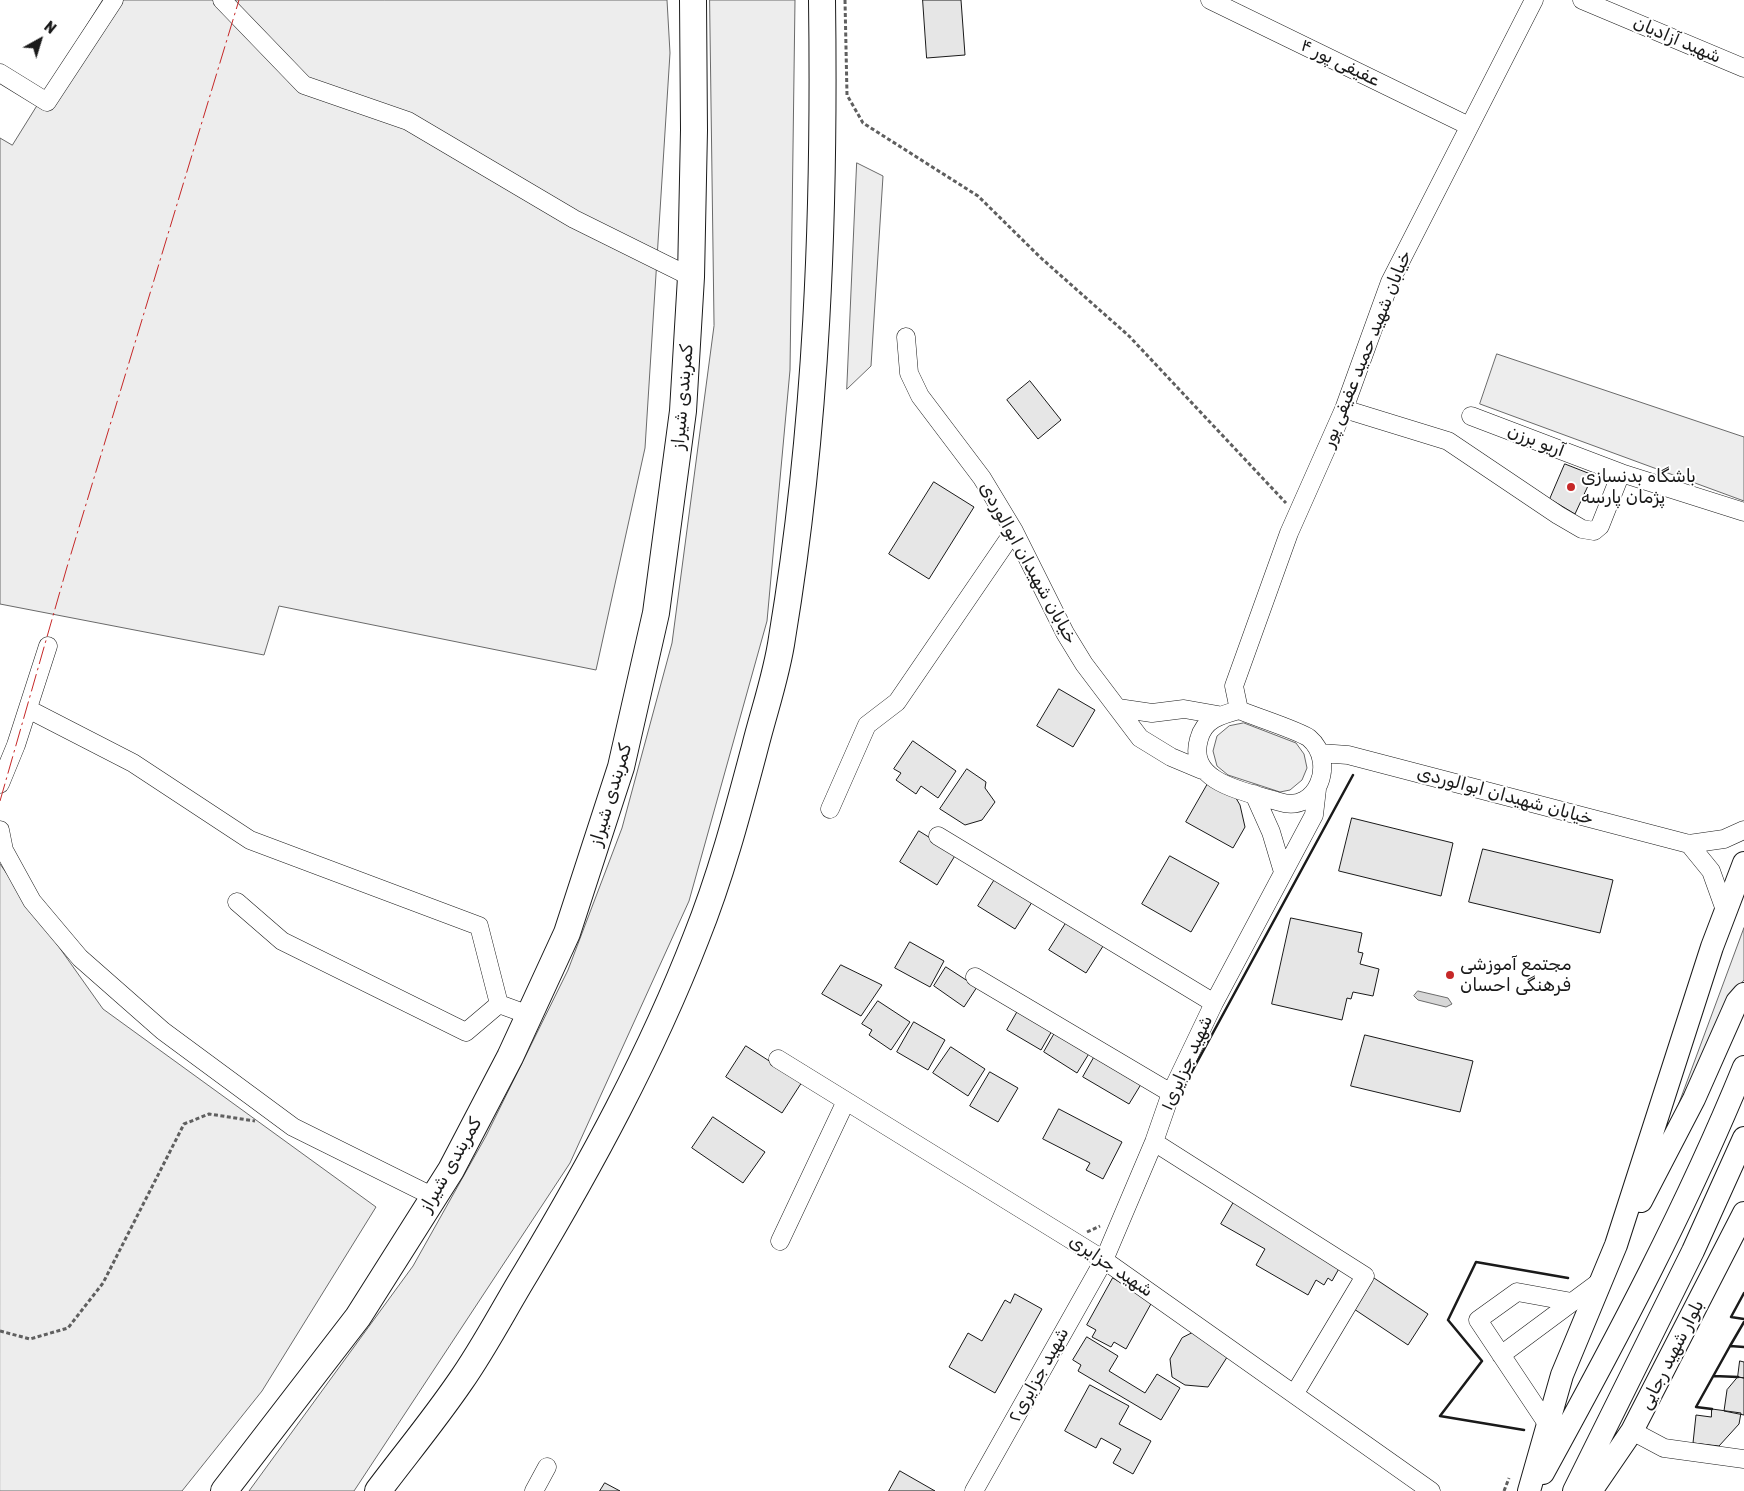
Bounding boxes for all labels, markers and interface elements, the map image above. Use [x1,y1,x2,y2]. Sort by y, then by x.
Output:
street label: شهید آزادیان [1630,12,1724,68]
north arrow [15,15,65,65]
text: N [40,18,59,38]
street label: عفیفی پور ۴ [1297,35,1383,91]
street label: خیابان شهید حمید عفیفی پور [1318,247,1416,451]
street label: کمربندی شیراز [668,343,698,451]
street label: آریو برزن [1504,420,1568,462]
place label: باشگاه بدنسازی پژمان پارسه [1581,466,1696,508]
street label: خیابان شهیدان ابوالوردی [975,478,1081,648]
marker: باشگاه بدنسازی پژمان پارسه [1565,481,1577,493]
street label: کمربندی شیراز [585,741,637,849]
street label: خیابان شهیدان ابوالوردی [1414,762,1596,830]
place label: مجتمع آموزشی فرهنگی احسان [1460,954,1572,996]
marker: مجتمع آموزشی فرهنگی احسان [1444,969,1456,981]
street label: شهید جزایری۱ [1156,1012,1218,1114]
street label: کمربندی شیراز [415,1114,487,1216]
street label: شهید جزایری [1065,1230,1157,1302]
street label: بلوار شهید رجایی [1635,1297,1709,1413]
street label: شهید جزایری۲ [1004,1324,1074,1426]

